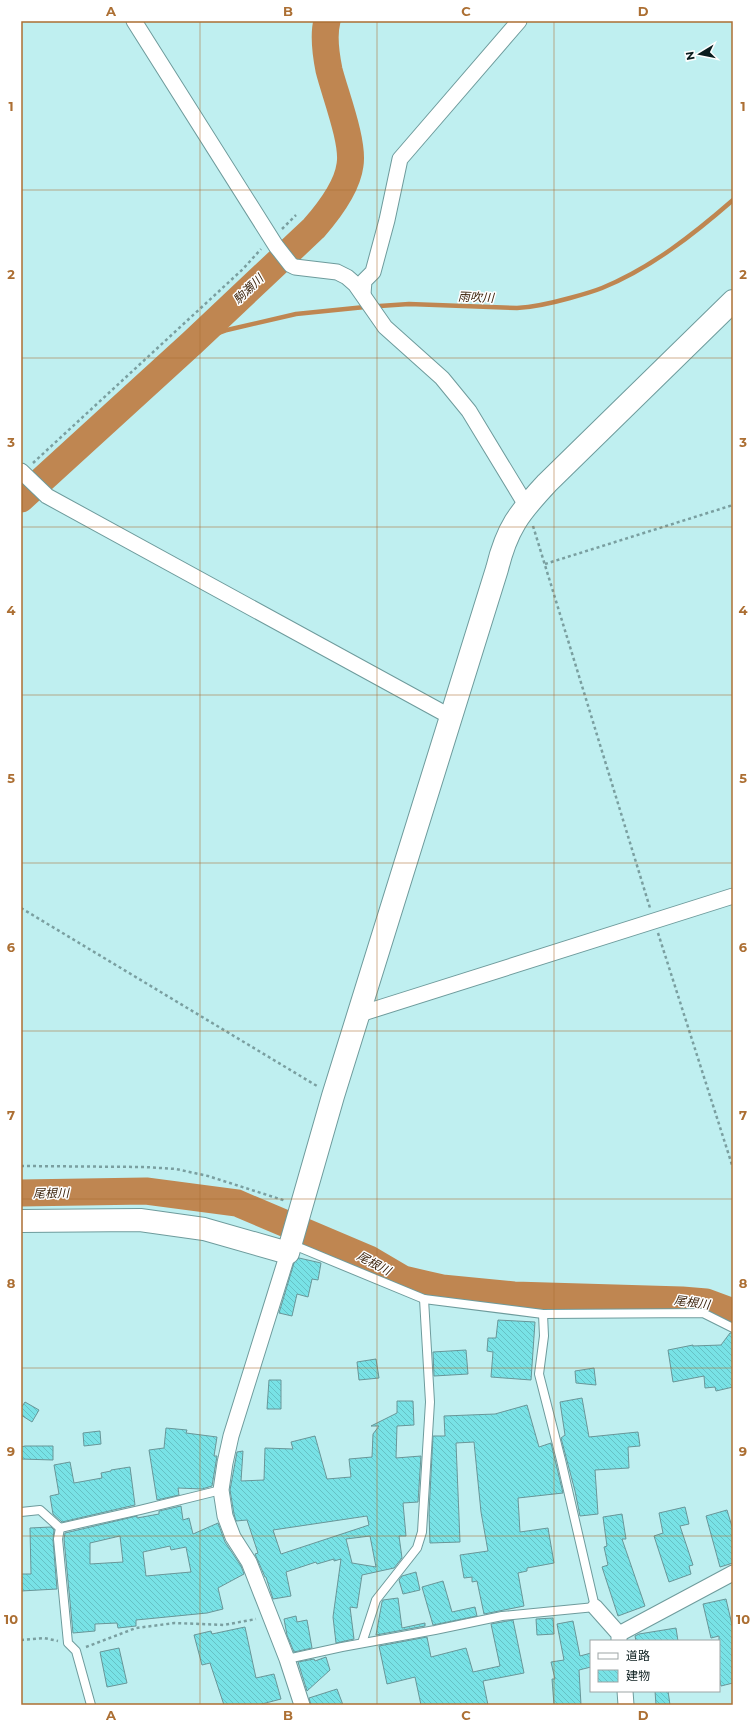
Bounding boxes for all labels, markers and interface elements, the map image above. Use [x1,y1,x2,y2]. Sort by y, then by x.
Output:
text: A [105,3,117,19]
text: B [283,3,293,19]
text: C [461,3,471,19]
text: D [638,3,649,19]
north arrow [680,34,720,74]
text: N [682,50,698,61]
text: 1 [8,98,14,114]
text: 1 [740,98,746,114]
text: 2 [7,266,15,282]
text: 2 [739,266,747,282]
water label: 駒瀬川 [230,270,268,307]
water label: 雨吹川 [458,289,496,305]
text: 3 [6,434,15,450]
text: 3 [738,434,747,450]
text: 4 [7,602,16,618]
text: 4 [739,602,748,618]
text: 5 [7,770,15,786]
text: 5 [739,770,747,786]
text: 6 [7,939,16,955]
text: 6 [739,939,748,955]
text: 7 [7,1107,15,1123]
text: 7 [739,1107,747,1123]
water label: 尾根川 [33,1185,71,1201]
water label: 尾根川 [355,1248,395,1279]
text: 8 [7,1275,16,1291]
text: 8 [739,1275,748,1291]
water label: 尾根川 [673,1292,713,1312]
text: 9 [7,1443,15,1459]
text: 9 [739,1443,747,1459]
text: 10 [4,1611,18,1627]
text: 10 [736,1611,750,1627]
legend [590,1640,720,1692]
text: 道路 [626,1648,650,1663]
text: 建物 [626,1668,650,1683]
text: A [105,1707,117,1723]
text: B [283,1707,293,1723]
text: C [461,1707,471,1723]
text: D [638,1707,649,1723]

